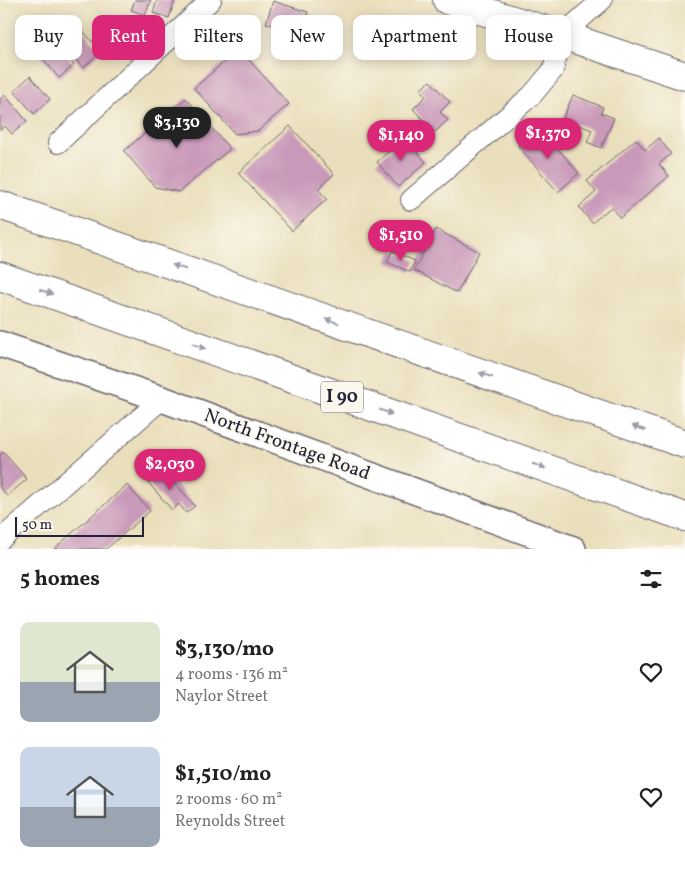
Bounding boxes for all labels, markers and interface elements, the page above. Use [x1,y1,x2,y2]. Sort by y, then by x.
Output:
chip: Buy [15,15,82,60]
chip: Rent [92,15,165,60]
chip: Filters [175,15,261,60]
chip: New [271,15,343,60]
chip: Apartment [353,15,476,60]
chip: House [486,15,571,60]
pin: $3,130 [136,106,218,149]
text: $3,130 [154,112,200,134]
pin: $1,370 [507,118,589,160]
pin: $1,140 [360,120,442,162]
text: $1,370 [526,123,570,145]
text: $1,140 [378,125,424,147]
pin: $1,510 [360,220,442,262]
text: $1,510 [379,225,423,247]
one-way arrow [171,263,186,271]
one-way arrow [39,288,54,296]
one-way arrow [324,317,339,325]
one-way arrow [192,343,207,350]
one-way arrow [478,370,493,378]
road number: I 90 [321,382,363,412]
street label: North Frontage Road [200,403,374,487]
one-way arrow [378,409,393,416]
one-way arrow [631,424,646,432]
pin: $2,030 [129,448,211,491]
text: $2,030 [145,454,195,476]
one-way arrow [532,462,547,470]
scale bar [15,514,144,537]
text: 50 m [22,516,52,535]
text: 5 homes [20,565,100,594]
icon: filters [637,565,665,593]
text: $3,130/mo [175,635,274,664]
icon: home [60,642,120,702]
icon: heart [637,658,665,686]
text: 4 rooms · 136 m² [175,664,288,686]
text: Naylor Street [175,686,268,708]
text: $1,510/mo [175,760,271,789]
icon: home [60,767,120,827]
icon: heart [637,783,665,811]
text: 2 rooms · 60 m² [175,789,282,811]
text: Reynolds Street [175,811,285,833]

